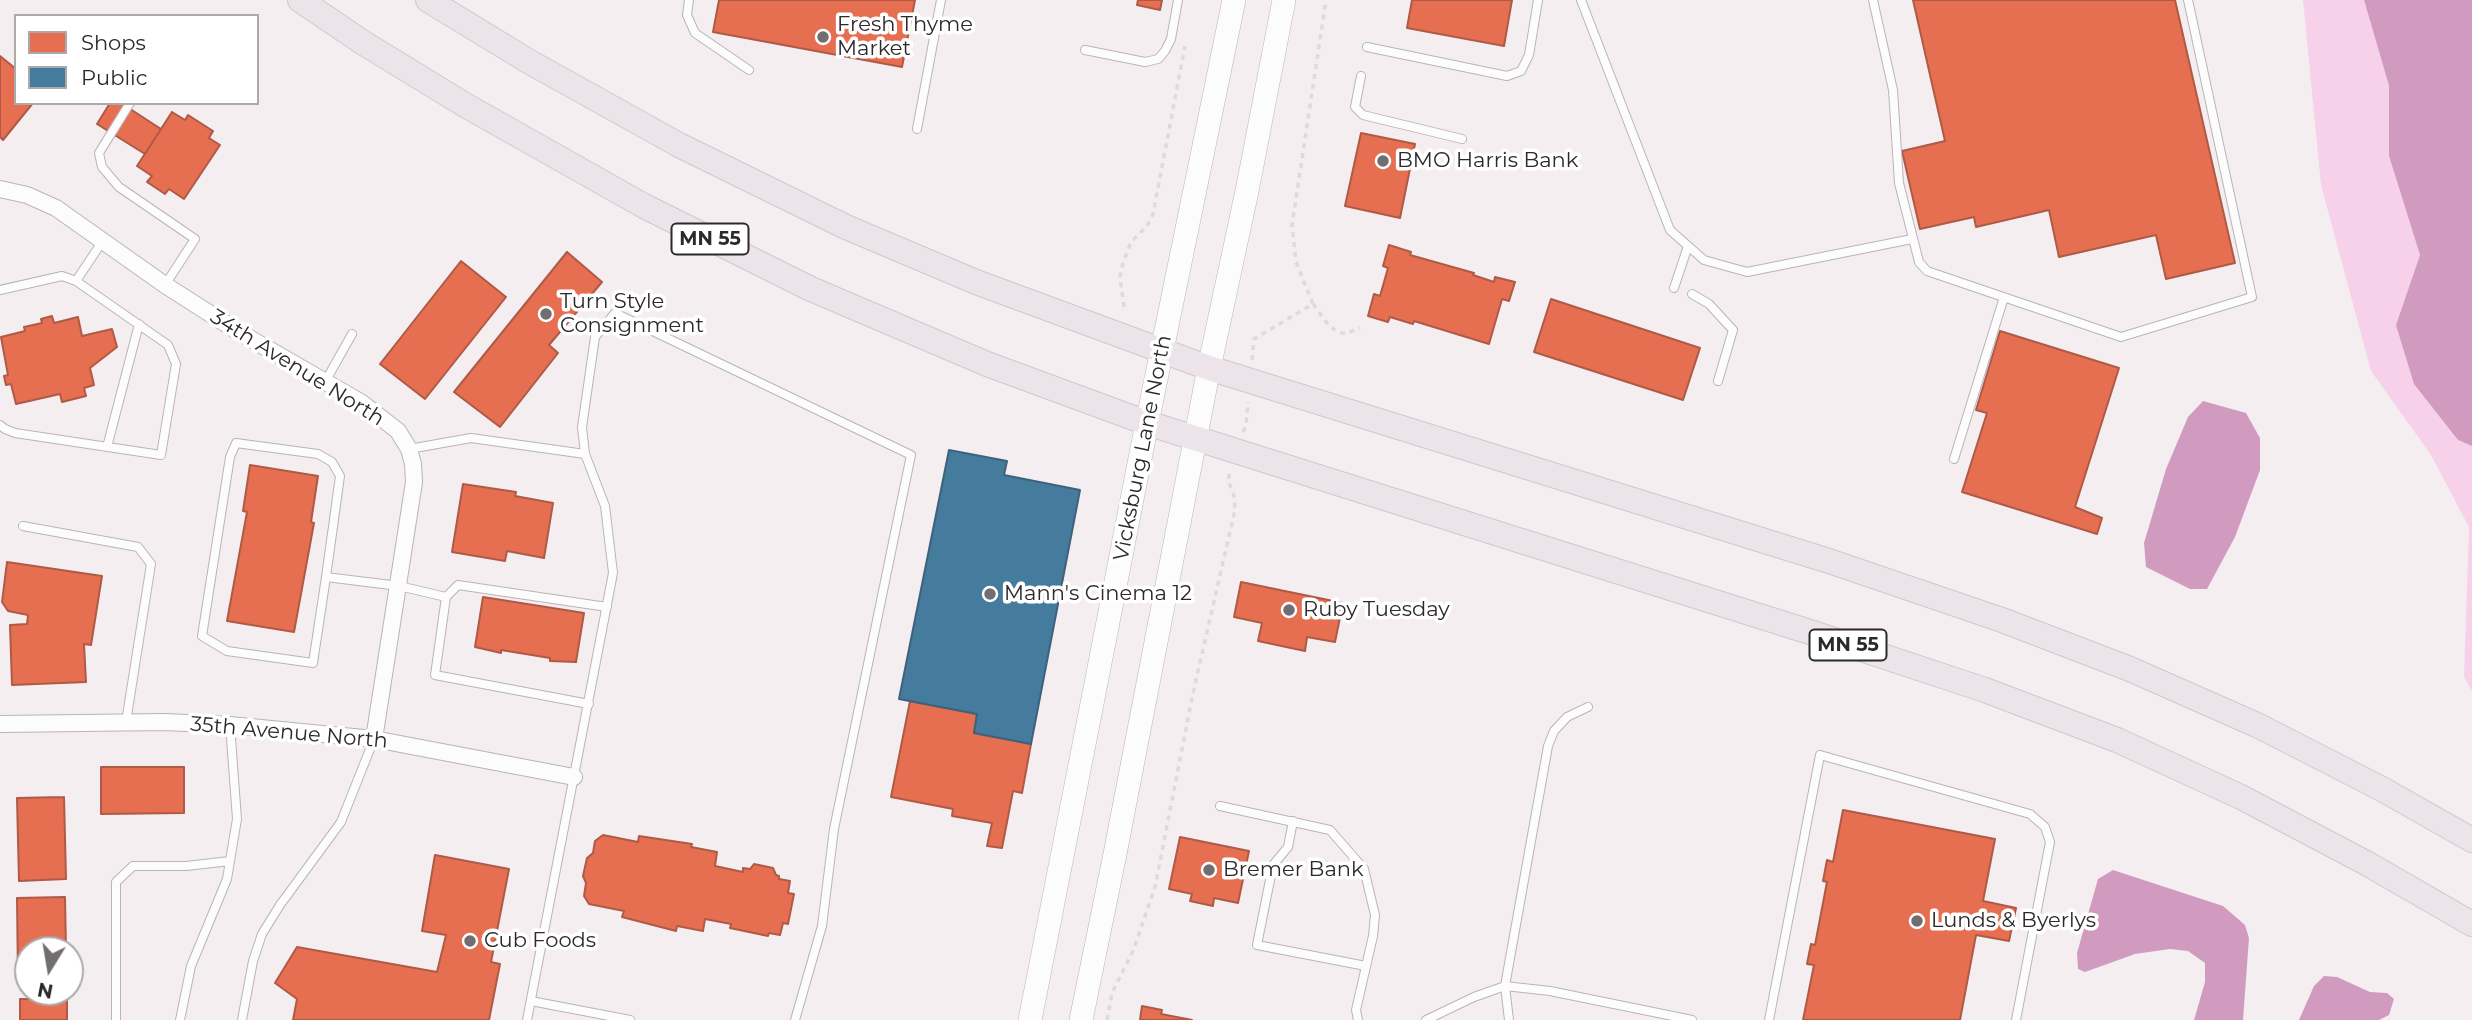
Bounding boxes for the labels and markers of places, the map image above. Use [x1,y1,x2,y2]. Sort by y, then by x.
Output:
place label: Fresh Thyme Market [837,12,973,62]
marker: Fresh Thyme Market [815,29,831,45]
place label: BMO Harris Bank [1397,148,1578,174]
marker: BMO Harris Bank [1375,153,1391,169]
place label: Turn Style Consignment [560,289,704,339]
marker: Turn Style Consignment [538,306,554,322]
place label: Mann's Cinema 12 [1004,581,1192,607]
marker: Mann's Cinema 12 [982,586,998,602]
place label: Ruby Tuesday [1303,597,1450,623]
marker: Ruby Tuesday [1281,602,1297,618]
place label: Bremer Bank [1223,857,1364,883]
marker: Bremer Bank [1201,862,1217,878]
place label: Lunds & Byerlys [1931,908,2096,934]
marker: Lunds & Byerlys [1909,913,1925,929]
place label: Cub Foods [484,928,596,954]
marker: Cub Foods [462,933,478,949]

